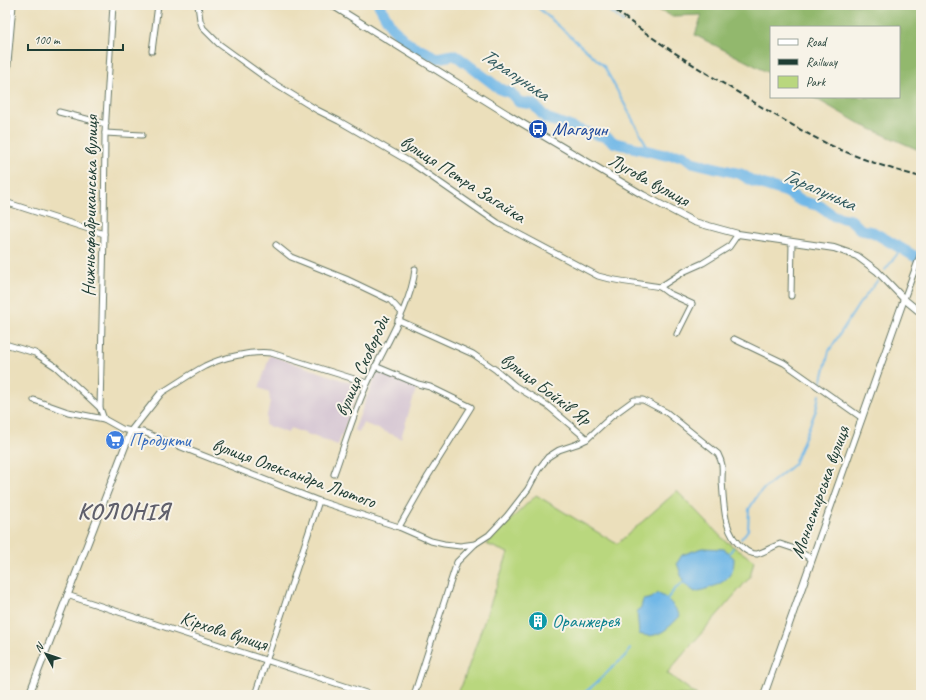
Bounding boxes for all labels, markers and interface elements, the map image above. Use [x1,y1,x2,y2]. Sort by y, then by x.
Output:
scale bar [28,26,123,52]
legend [770,26,900,98]
text: 100 m [34,32,61,48]
text: Road [806,34,828,50]
water label: Тарапунька [476,42,556,107]
text: Railway [806,54,838,70]
text: Park [806,74,827,90]
street label: Нижньофабриканська вулиця [76,114,104,297]
place label: Магазин [552,117,609,141]
bus stop icon: Магазин [527,118,549,140]
street label: вулиця Петра Загайка [396,129,532,229]
street label: Лугова вулиця [604,148,695,213]
water label: Тарапунька [778,162,862,217]
street label: вулиця Сковороди [329,311,395,420]
street label: вулиця Бойків Яр [496,347,598,432]
street label: Монастирська вулиця [785,422,855,561]
place label: Продукти [129,428,192,452]
supermarket icon: Продукти [104,429,126,451]
street label: вулиця Олександра Лютого [209,432,380,514]
district label: КОЛОНІЯ [77,497,173,526]
street label: Кірхова вулиця [177,606,273,657]
place label: Оранжерея [552,609,621,633]
building icon: Оранжерея [527,610,549,632]
north arrow [26,634,66,674]
text: N [31,639,47,655]

